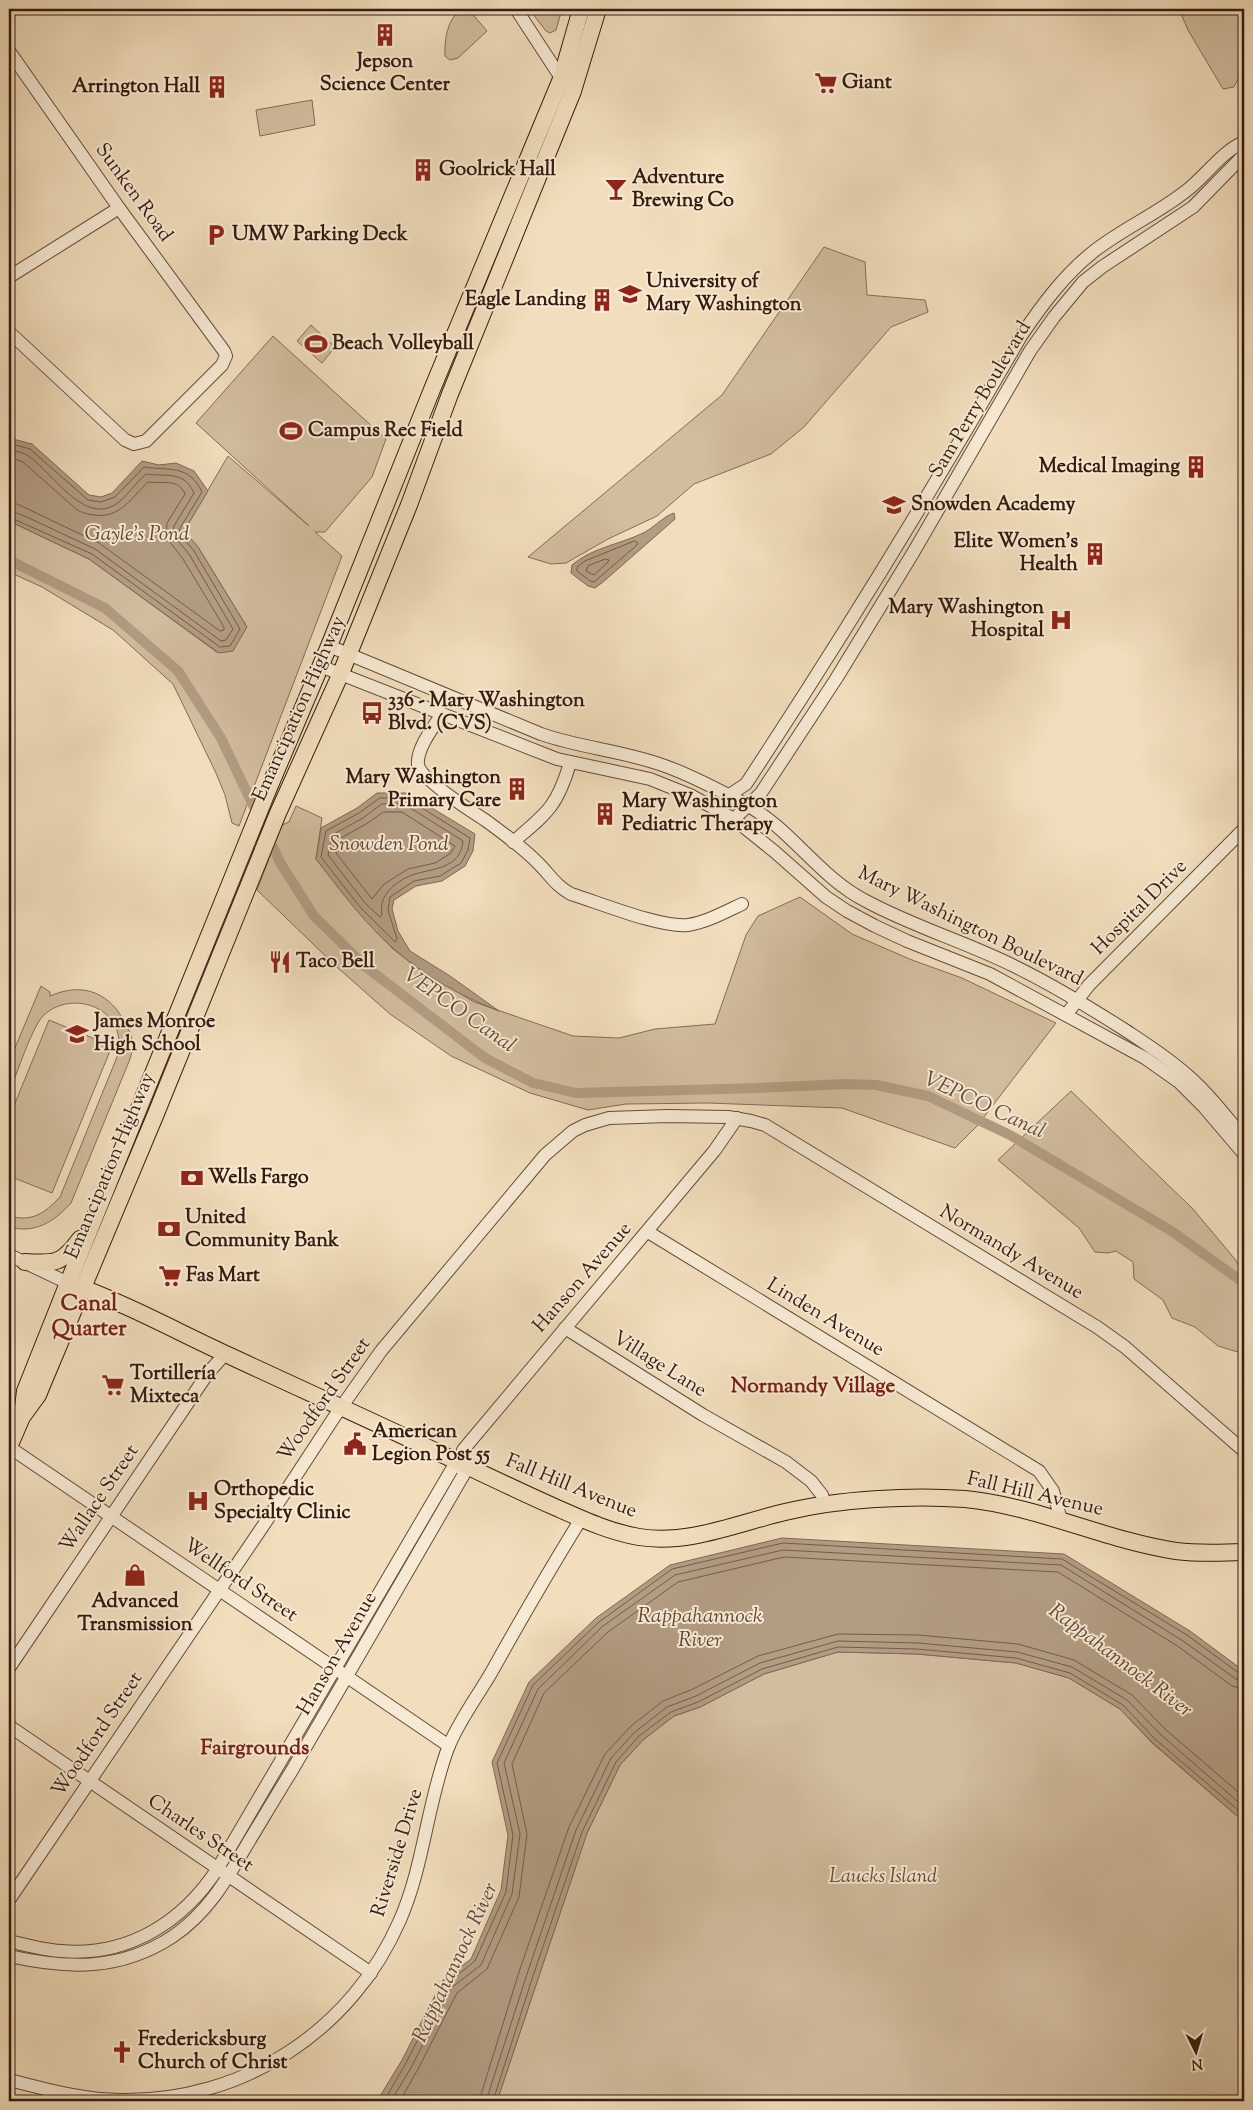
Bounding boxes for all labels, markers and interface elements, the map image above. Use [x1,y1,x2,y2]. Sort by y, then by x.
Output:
building icon: Jepson Science Center [372,22,398,48]
place label: Jepson Science Center [320,48,451,100]
place label: Giant [842,69,892,98]
supermarket icon: Giant [813,70,839,96]
place label: Arrington Hall [72,73,200,102]
building icon: Arrington Hall [204,74,230,100]
street label: Sunken Road [87,137,179,249]
place label: Goolrick Hall [439,156,556,185]
building icon: Goolrick Hall [410,157,436,183]
place label: Adventure Brewing Co [632,164,734,216]
bar icon: Adventure Brewing Co [603,176,629,202]
place label: UMW Parking Deck [232,221,408,250]
parking icon: UMW Parking Deck [203,222,229,248]
place label: University of Mary Washington [646,268,802,320]
school or university icon: University of Mary Washington [617,281,643,307]
place label: Eagle Landing [465,286,586,315]
building icon: Eagle Landing [589,287,615,313]
street label: Sam Perry Boulevard [923,316,1039,484]
place label: Beach Volleyball [332,330,474,359]
sports icon: Beach Volleyball [303,331,329,357]
place label: Campus Rec Field [308,417,463,446]
sports icon: Campus Rec Field [278,418,304,444]
place label: Medical Imaging [1039,453,1180,482]
building icon: Medical Imaging [1183,454,1209,480]
place label: Snowden Academy [911,491,1075,520]
school or university icon: Snowden Academy [881,492,907,518]
water label: Gayle's Pond [85,520,190,550]
place label: Elite Women's Health [954,528,1078,580]
building icon: Elite Women's Health [1082,541,1108,567]
place label: Mary Washington Hospital [888,594,1044,646]
hospital icon: Mary Washington Hospital [1048,607,1074,633]
street label: Emancipation Highway [246,612,354,806]
place label: 336 - Mary Washington Blvd. (CVS) [388,687,585,739]
bus stop icon: 336 - Mary Washington Blvd. (CVS) [359,700,385,726]
place label: Mary Washington Primary Care [345,764,501,816]
building icon: Mary Washington Primary Care [504,776,530,802]
place label: Mary Washington Pediatric Therapy [622,788,778,840]
building icon: Mary Washington Pediatric Therapy [592,801,618,827]
water label: Snowden Pond [329,830,449,860]
street label: Hospital Drive [1085,853,1195,963]
street label: Mary Washington Boulevard [852,860,1088,994]
place label: Taco Bell [296,948,375,977]
restaurant icon: Taco Bell [267,949,293,975]
water label: VEPCO Canal [397,961,521,1061]
place label: James Monroe High School [92,1008,215,1060]
school or university icon: James Monroe High School [64,1021,90,1047]
water label: VEPCO Canal [918,1065,1050,1147]
street label: Emancipation Highway [59,1068,163,1264]
place label: Wells Fargo [208,1164,309,1193]
bank icon: Wells Fargo [179,1165,205,1191]
street label: Normandy Avenue [933,1198,1089,1308]
place label: United Community Bank [185,1204,339,1256]
bank icon: United Community Bank [156,1216,182,1242]
street label: Hanson Avenue [527,1216,639,1340]
place label: Fas Mart [186,1262,260,1291]
supermarket icon: Fas Mart [157,1263,183,1289]
street label: Linden Avenue [761,1271,889,1365]
district label: Canal Quarter [51,1289,127,1346]
street label: Village Lane [606,1325,712,1405]
street label: Woodford Street [271,1332,379,1468]
place label: Tortillería Mixteca [130,1360,217,1412]
supermarket icon: Tortillería Mixteca [100,1372,126,1398]
district label: Normandy Village [731,1372,895,1402]
place label: American Legion Post 55 [372,1418,490,1470]
public building icon: American Legion Post 55 [342,1431,368,1457]
street label: Wallace Street [53,1439,147,1559]
street label: Fall Hill Avenue [501,1447,641,1527]
street label: Fall Hill Avenue [964,1465,1106,1525]
place label: Orthopedic Specialty Clinic [214,1476,351,1528]
hospital icon: Orthopedic Specialty Clinic [185,1488,211,1514]
street label: Wellford Street [177,1532,303,1630]
shop icon: Advanced Transmission [122,1562,148,1588]
street label: Hanson Avenue [291,1587,385,1721]
place label: Advanced Transmission [78,1588,193,1640]
water label: Rappahannock River [1042,1597,1199,1725]
water label: Rappahannock River [637,1602,763,1656]
street label: Woodford Street [45,1666,151,1803]
district label: Fairgrounds [201,1734,309,1764]
street label: Riverside Drive [365,1785,431,1921]
street label: Charles Street [141,1788,259,1880]
park label: Laucks Island [829,1863,937,1892]
water label: Rappahannock River [406,1878,506,2048]
place label: Fredericksburg Church of Christ [138,2026,287,2078]
north arrow [1170,2028,1220,2078]
church icon: Fredericksburg Church of Christ [109,2039,135,2065]
text: N [1191,2053,1203,2073]

